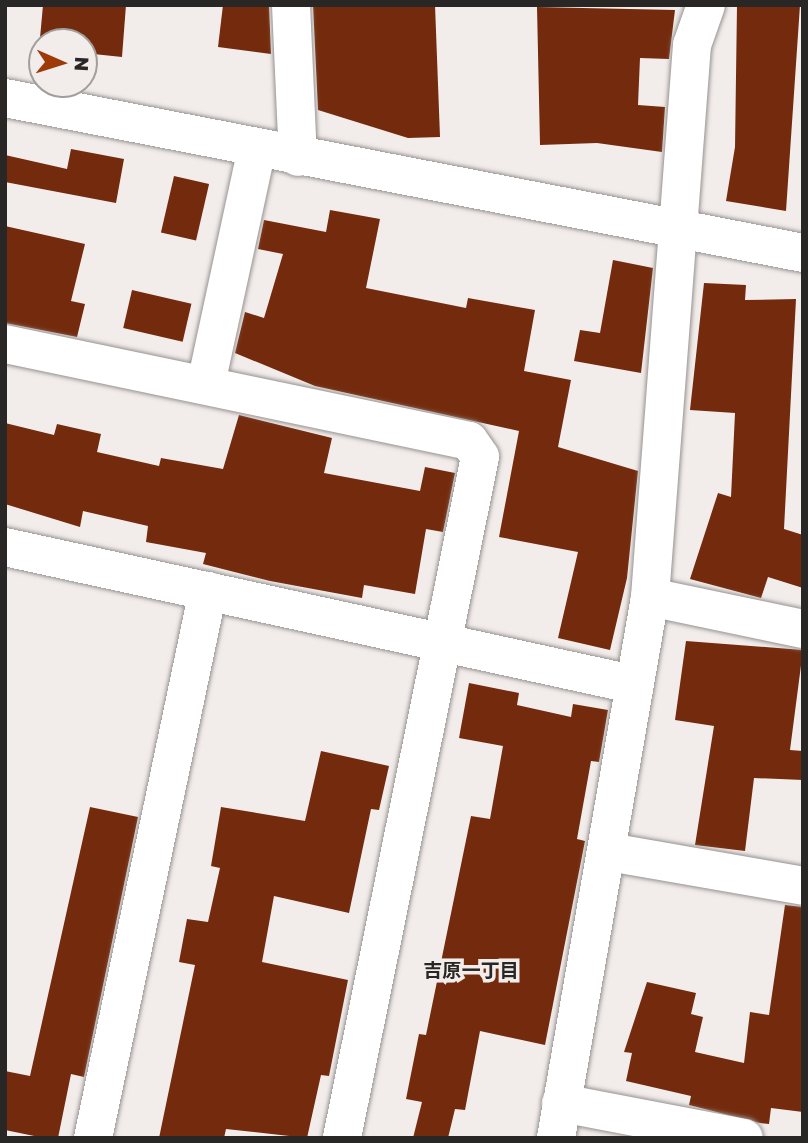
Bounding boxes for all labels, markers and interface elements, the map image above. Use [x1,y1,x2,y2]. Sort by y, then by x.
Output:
north arrow [28,28,98,98]
text: N [71,56,94,72]
district label: 吉原一丁目 [424,959,518,981]

